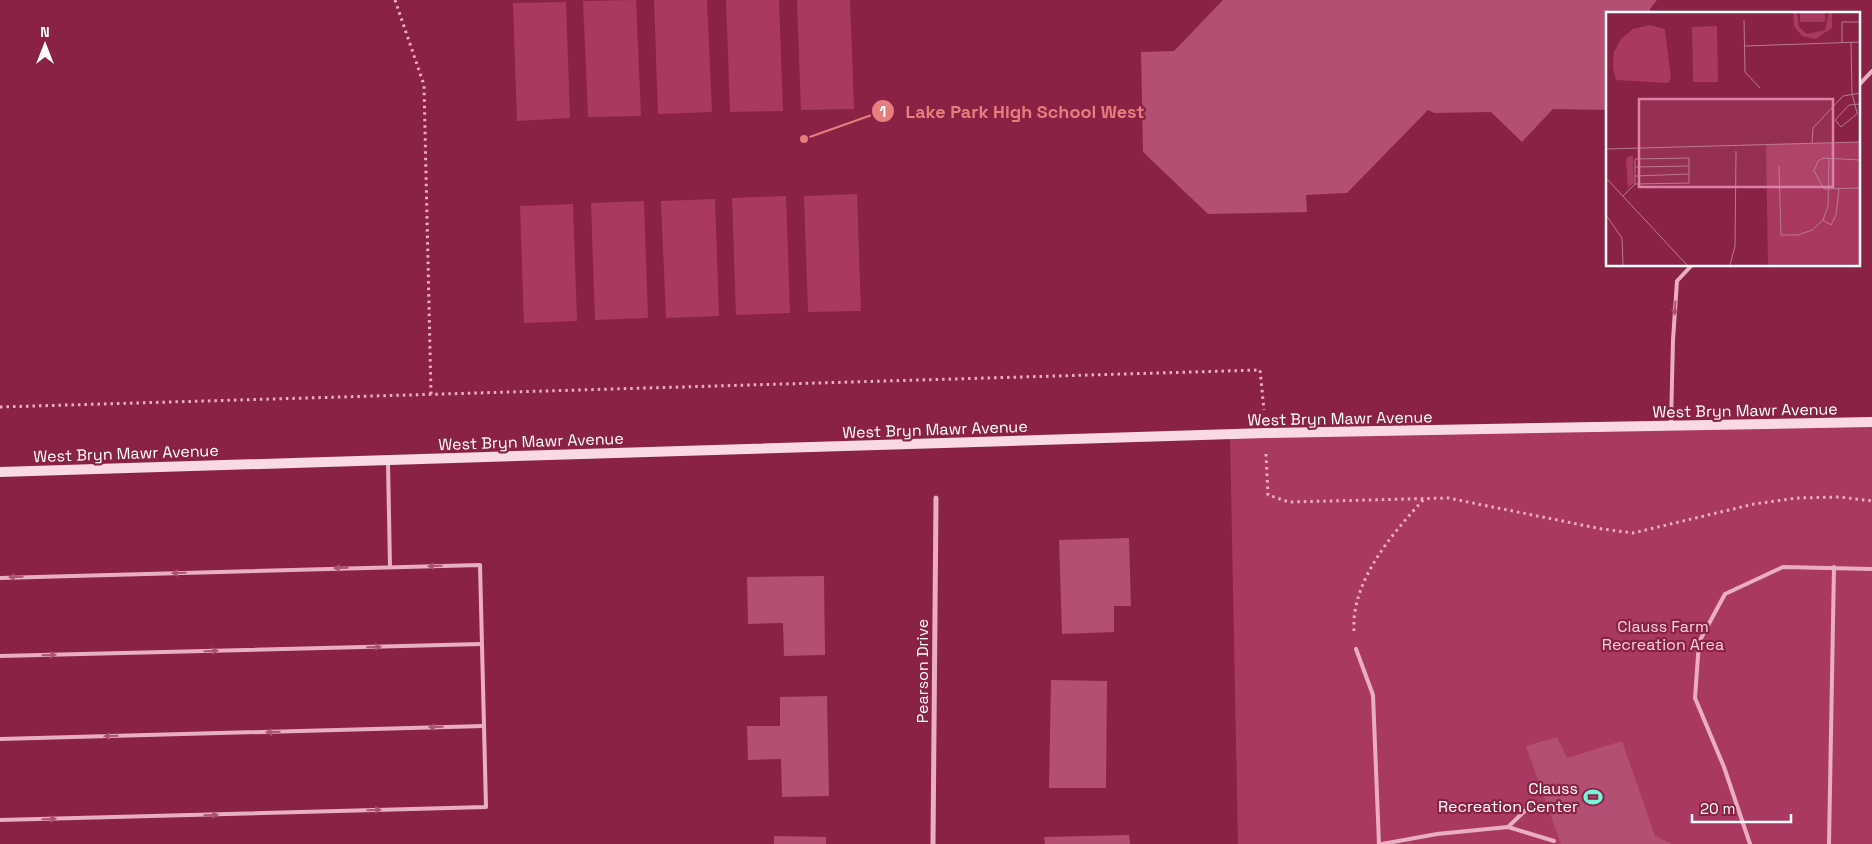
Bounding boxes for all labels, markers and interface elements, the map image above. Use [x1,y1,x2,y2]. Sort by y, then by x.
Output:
inset map [1606,12,1860,266]
north arrow [20,20,70,70]
text: N [40,23,50,41]
callout: Lake Park High School West [871,95,1155,128]
text: Lake Park High School West [905,100,1145,123]
text: 1 [880,102,886,121]
one-way arrow [1671,300,1679,316]
street label: West Bryn Mawr Avenue [1652,398,1838,423]
street label: West Bryn Mawr Avenue [1247,406,1433,431]
street label: West Bryn Mawr Avenue [842,416,1028,443]
street label: West Bryn Mawr Avenue [438,428,624,455]
street label: West Bryn Mawr Avenue [33,440,219,467]
one-way arrow [427,562,443,570]
one-way arrow [333,565,349,573]
one-way arrow [170,569,186,577]
one-way arrow [8,574,24,582]
park label: Clauss Farm Recreation Area [1602,616,1724,655]
street label: Pearson Drive [912,619,933,723]
one-way arrow [366,643,382,651]
one-way arrow [203,647,219,655]
one-way arrow [41,651,57,659]
one-way arrow [427,723,443,731]
one-way arrow [265,728,281,736]
one-way arrow [102,732,118,740]
place label: Clauss Recreation Center [1438,778,1578,817]
sports icon: Clauss Recreation Center [1582,786,1604,808]
scale bar [1692,792,1791,824]
text: 20 m [1700,799,1735,818]
one-way arrow [366,806,382,814]
one-way arrow [203,810,219,818]
one-way arrow [41,815,57,823]

